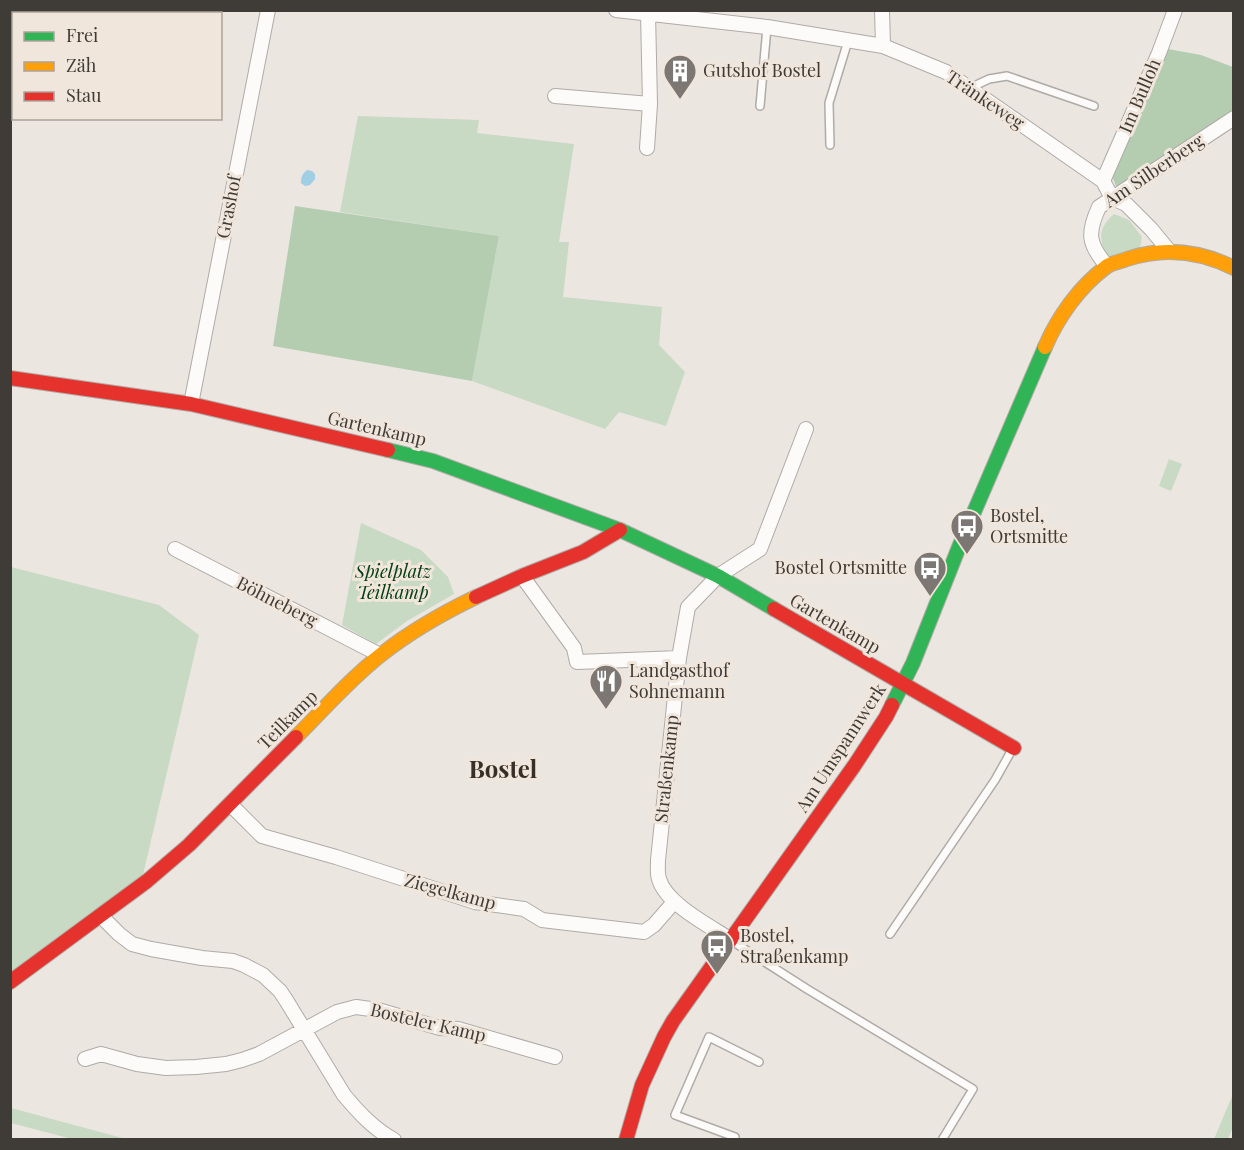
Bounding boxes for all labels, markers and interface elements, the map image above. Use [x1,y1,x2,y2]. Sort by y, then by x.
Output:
legend [12,12,222,120]
text: Frei [66,23,98,47]
text: Zäh [66,53,97,77]
building icon: Gutshof Bostel [662,53,698,100]
street label: Im Bulloh [1113,54,1166,136]
place label: Gutshof Bostel [703,58,821,82]
street label: Tränkeweg [942,64,1030,134]
text: Stau [66,83,102,107]
street label: Am Silberberg [1098,128,1208,213]
street label: Grashof [210,171,246,241]
street label: Gartenkamp [325,405,429,451]
place label: Bostel, Ortsmitte [990,503,1068,548]
bus stop icon: Bostel, Ortsmitte [949,508,985,555]
bus stop icon: Bostel Ortsmitte [912,550,948,597]
place label: Bostel Ortsmitte [775,555,907,579]
park label: Spielplatz Teilkamp [354,559,432,604]
street label: Böhneberg [233,570,323,632]
street label: Gartenkamp [786,588,885,659]
place label: Landgasthof Sohnemann [629,658,731,703]
restaurant icon: Landgasthof Sohnemann [588,663,624,710]
street label: Am Umspannwerk [789,678,891,817]
street label: Teilkamp [252,684,322,754]
street label: Straßenkamp [648,714,684,824]
district label: Bostel [469,752,538,784]
street label: Ziegelkamp [402,867,499,915]
place label: Bostel, Straßenkamp [740,923,849,968]
bus stop icon: Bostel, Straßenkamp [699,928,735,975]
street label: Bosteler Kamp [368,997,488,1047]

